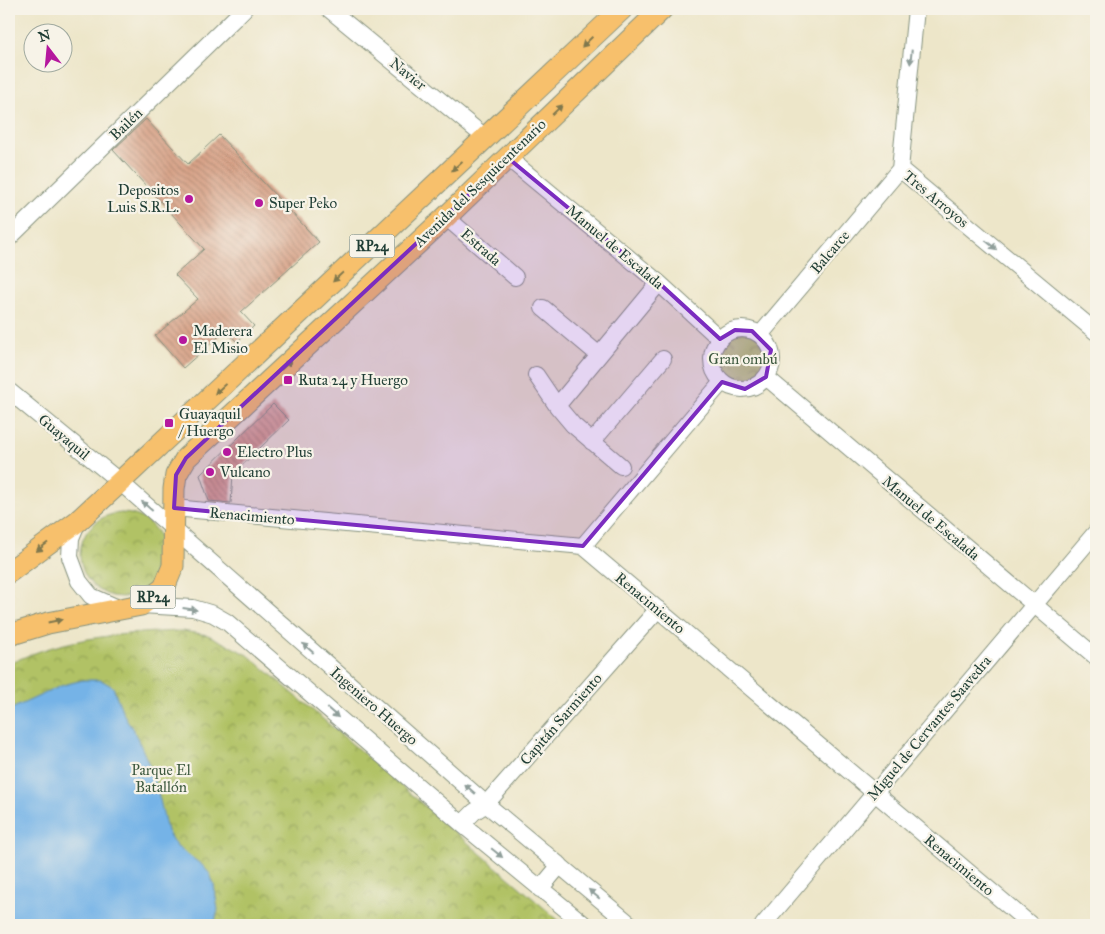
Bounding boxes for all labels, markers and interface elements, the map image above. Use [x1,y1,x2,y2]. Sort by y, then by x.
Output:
north arrow [22,22,72,72]
text: N [37,26,53,46]
one-way arrow [581,36,593,48]
one-way arrow [907,50,915,66]
street label: Navier [386,54,430,94]
street label: Bailén [106,104,146,144]
one-way arrow [551,104,563,116]
street label: Avenida del Sesquicentenario [409,115,551,252]
one-way arrow [451,160,463,172]
street label: Tres Arroyos [900,167,972,231]
place label: Depositos Luis S.R.L. [107,181,179,216]
marker: Depositos Luis S.R.L. [183,193,195,205]
place label: Super Peko [269,194,337,212]
marker: Super Peko [253,197,265,209]
street label: Manuel de Escalada [563,201,668,293]
street label: Estrada [457,225,505,270]
street label: Balcarce [807,227,853,277]
road number: RP24 [350,235,394,258]
one-way arrow [984,240,997,251]
one-way arrow [332,271,344,283]
place label: Maderera El Misio [193,322,253,357]
marker: Maderera El Misio [177,334,189,346]
park label: Gran ombú [708,350,778,368]
one-way arrow [279,359,291,371]
place label: Ruta 24 y Huergo [298,371,408,389]
marker: Ruta 24 y Huergo [282,374,294,386]
one-way arrow [214,383,226,395]
place label: Guayaquil / Huergo [178,405,242,440]
street label: Guayaquil [34,410,94,465]
marker: Guayaquil / Huergo [163,417,175,429]
place label: Electro Plus [237,443,312,461]
marker: Electro Plus [221,446,233,458]
place label: Vulcano [219,463,271,481]
marker: Vulcano [204,466,216,478]
street label: Manuel de Escalada [879,472,984,564]
one-way arrow [140,500,153,511]
street label: Renacimiento [209,503,296,529]
one-way arrow [35,542,49,552]
street label: Renacimiento [611,569,689,638]
road number: RP24 [130,586,176,608]
one-way arrow [182,605,198,613]
one-way arrow [48,617,64,625]
one-way arrow [302,642,314,654]
street label: Miguel de Cervantes Saavedra [863,652,995,804]
street label: Ingeniero Huergo [327,663,422,749]
street label: Capitán Sarmiento [516,669,606,769]
one-way arrow [327,708,340,719]
park label: Parque El Batallón [131,761,192,796]
one-way arrow [463,784,476,795]
street label: Renacimiento [920,831,998,900]
one-way arrow [490,847,503,858]
one-way arrow [588,889,600,900]

